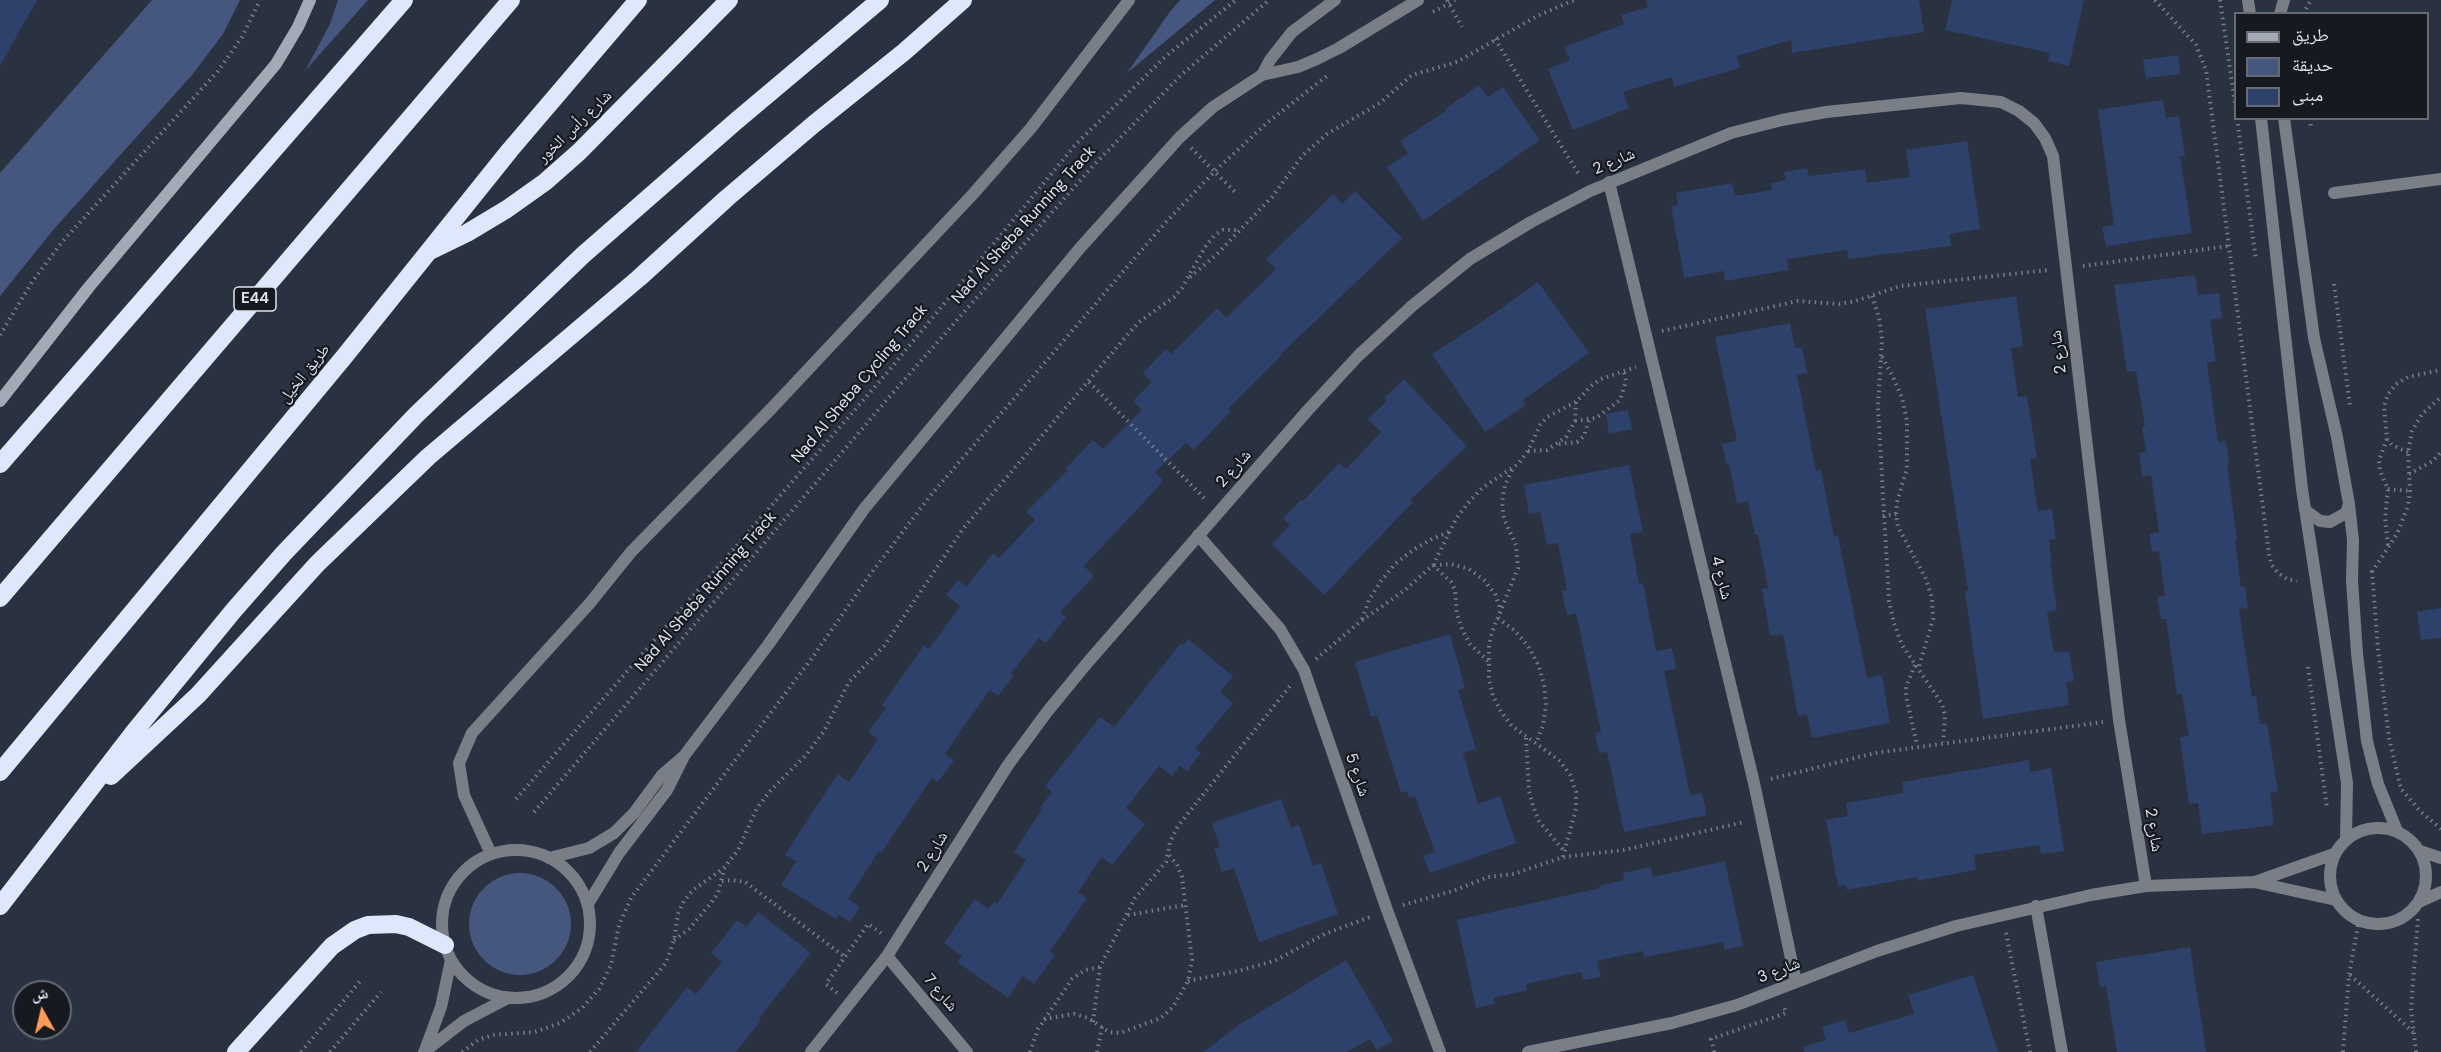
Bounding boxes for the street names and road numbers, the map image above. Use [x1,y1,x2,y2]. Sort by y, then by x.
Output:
street label: شارع رأس الخور [534,87,616,167]
street label: Nad Al Sheba Running Track [948,142,1100,308]
street label: شارع 2 [1590,145,1638,179]
road number: E44 [234,287,276,311]
street label: Nad Al Sheba Cycling Track [788,301,932,467]
street label: شارع 2 [2047,329,2071,375]
street label: طريق الخيل [275,341,335,407]
street label: شارع 2 [1212,446,1256,492]
street label: Nad Al Sheba Running Track [631,508,781,676]
street label: شارع 4 [1706,554,1736,602]
street label: شارع 5 [1341,751,1373,799]
street label: شارع 2 [2140,807,2166,853]
street label: شارع 2 [913,828,953,876]
street label: شارع 3 [1755,954,1803,988]
street label: شارع 7 [919,970,961,1016]

